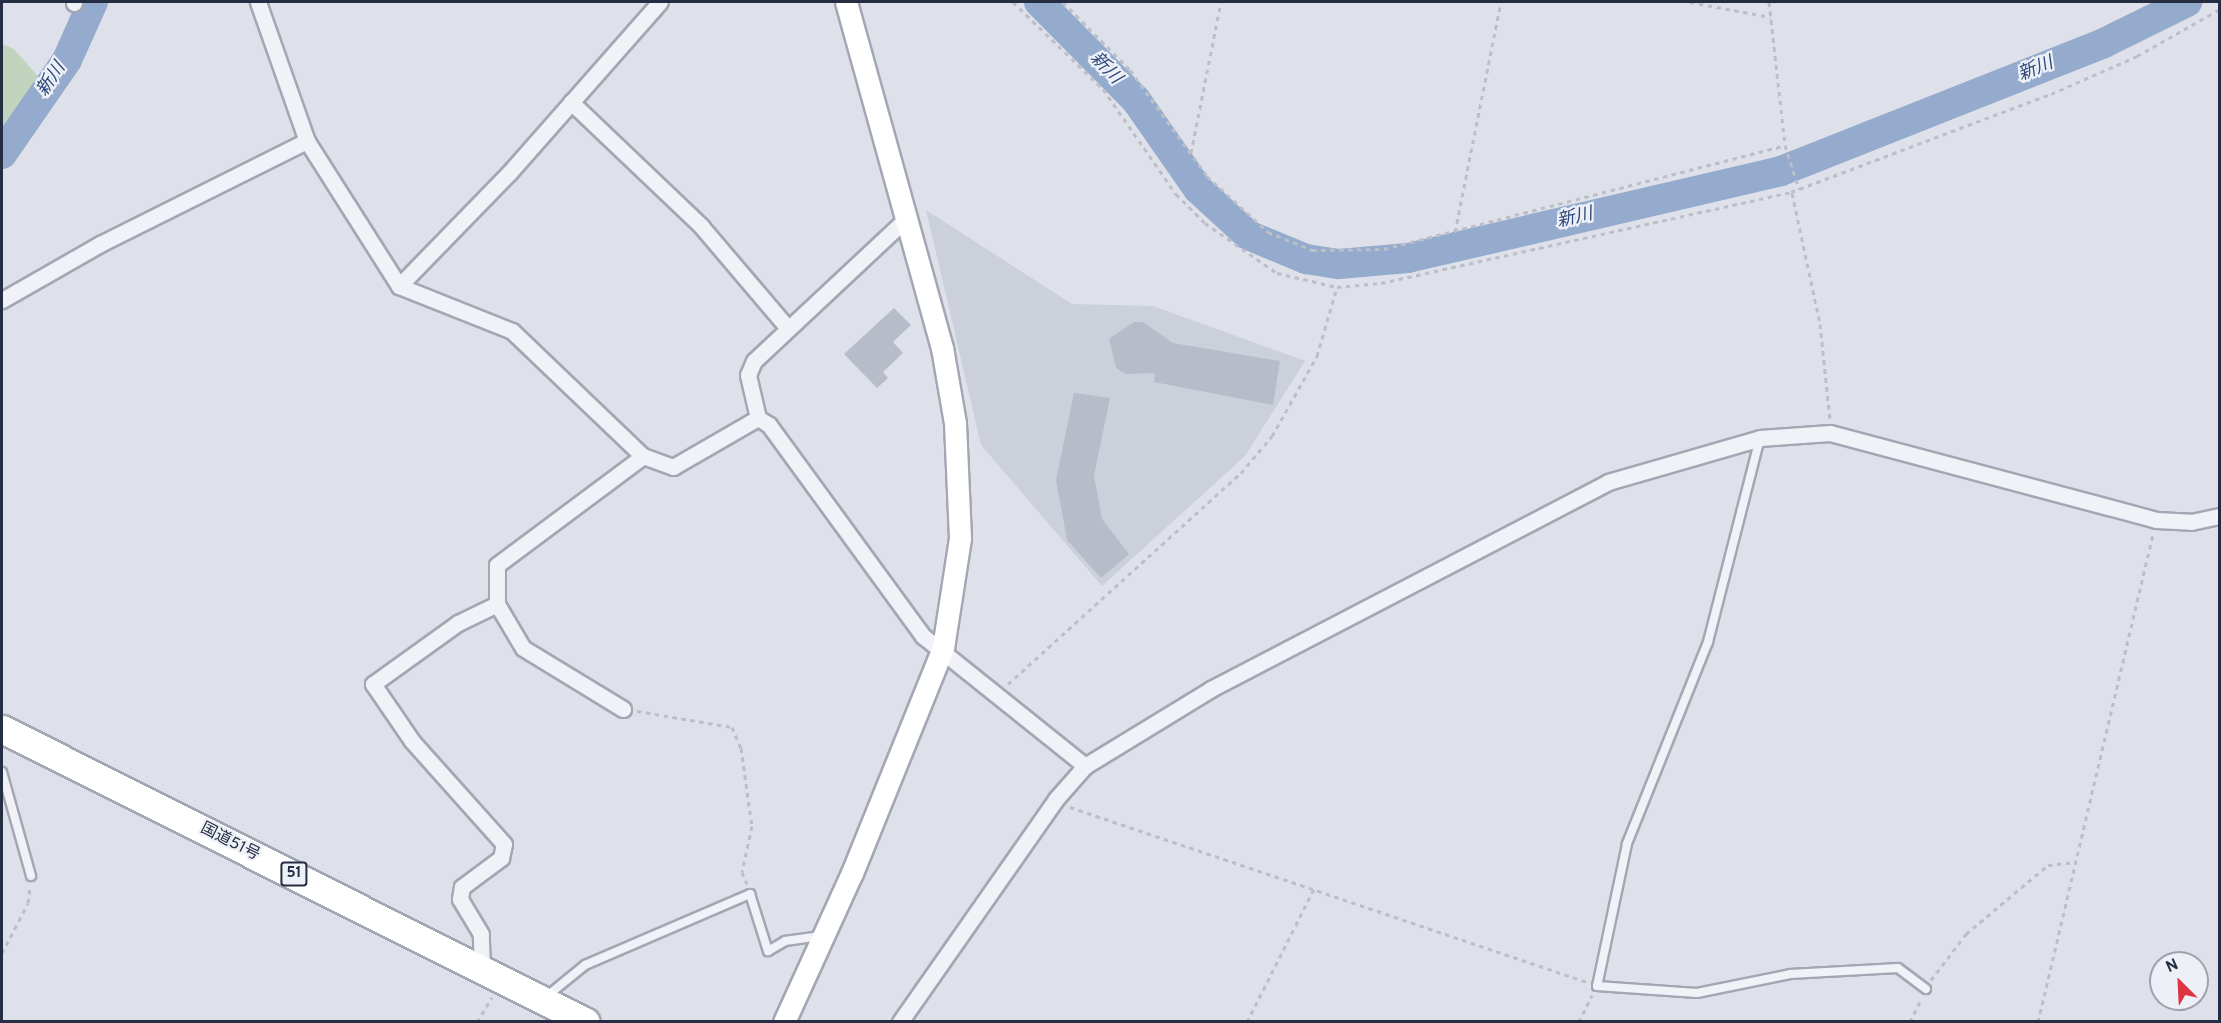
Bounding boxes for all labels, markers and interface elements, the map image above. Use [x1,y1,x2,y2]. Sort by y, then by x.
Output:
water label: 新川 [1085,49,1125,89]
water label: 新川 [2015,53,2057,87]
water label: 新川 [33,59,71,101]
water label: 新川 [1555,204,1595,234]
street label: 国道51号 [197,819,263,865]
road number: 51 [279,862,309,886]
north arrow [2149,951,2209,1011]
text: N [2163,955,2182,978]

